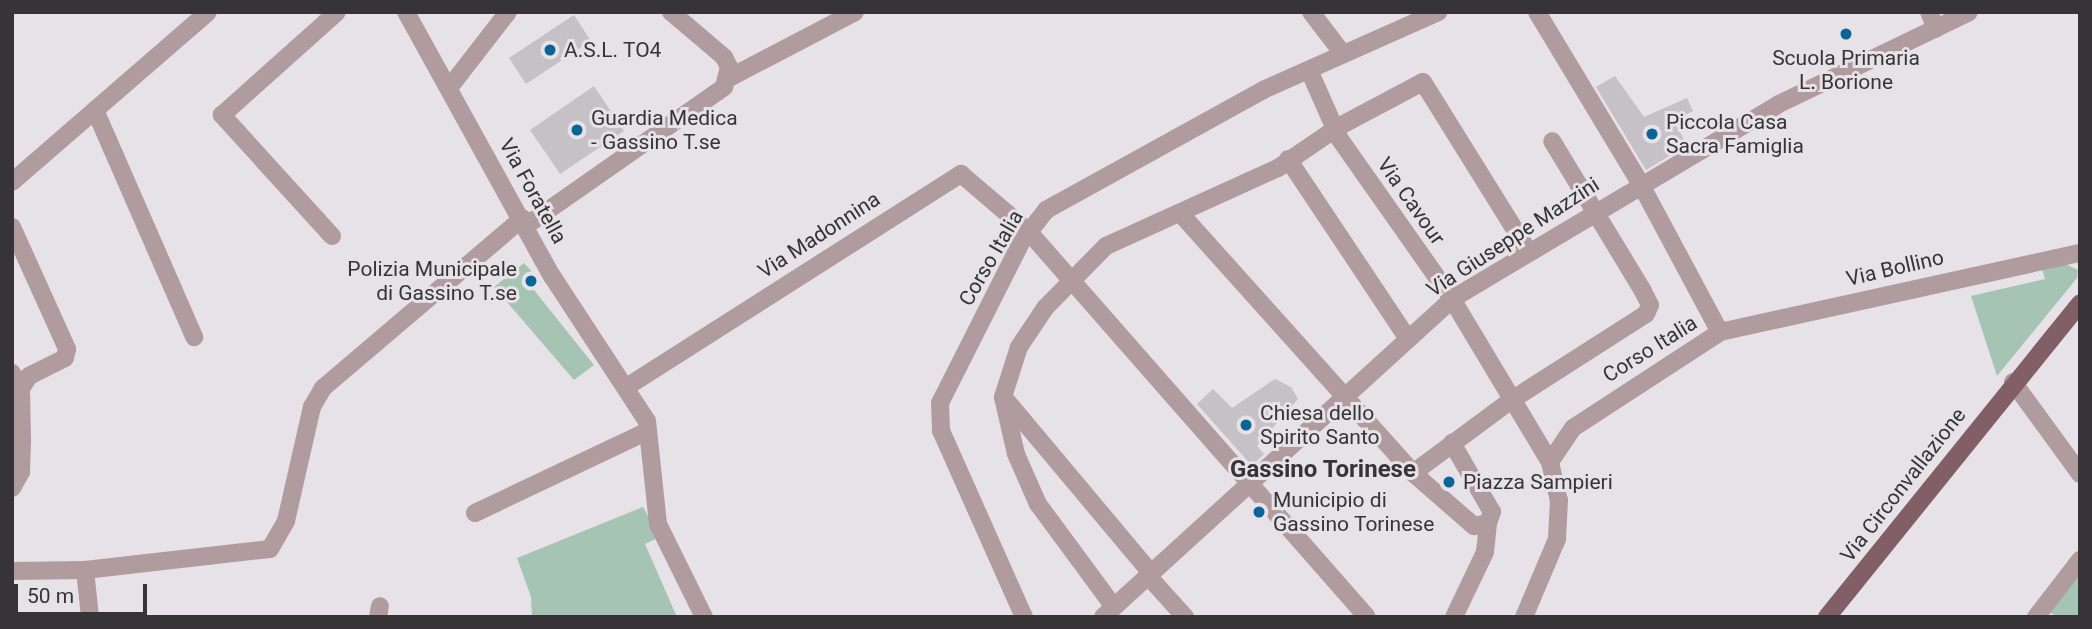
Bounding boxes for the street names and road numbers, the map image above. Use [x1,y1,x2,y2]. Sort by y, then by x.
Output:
street label: Via Foratella [494,134,572,248]
street label: Via Cavour [1372,153,1450,249]
street label: Via Giuseppe Mazzini [1422,172,1604,302]
street label: Via Madonnina [753,186,885,284]
street label: Corso Italia [953,206,1029,310]
street label: Via Bollino [1844,245,1946,291]
street label: Corso Italia [1598,310,1702,388]
street label: Via Circonvallazione [1835,403,1971,567]

